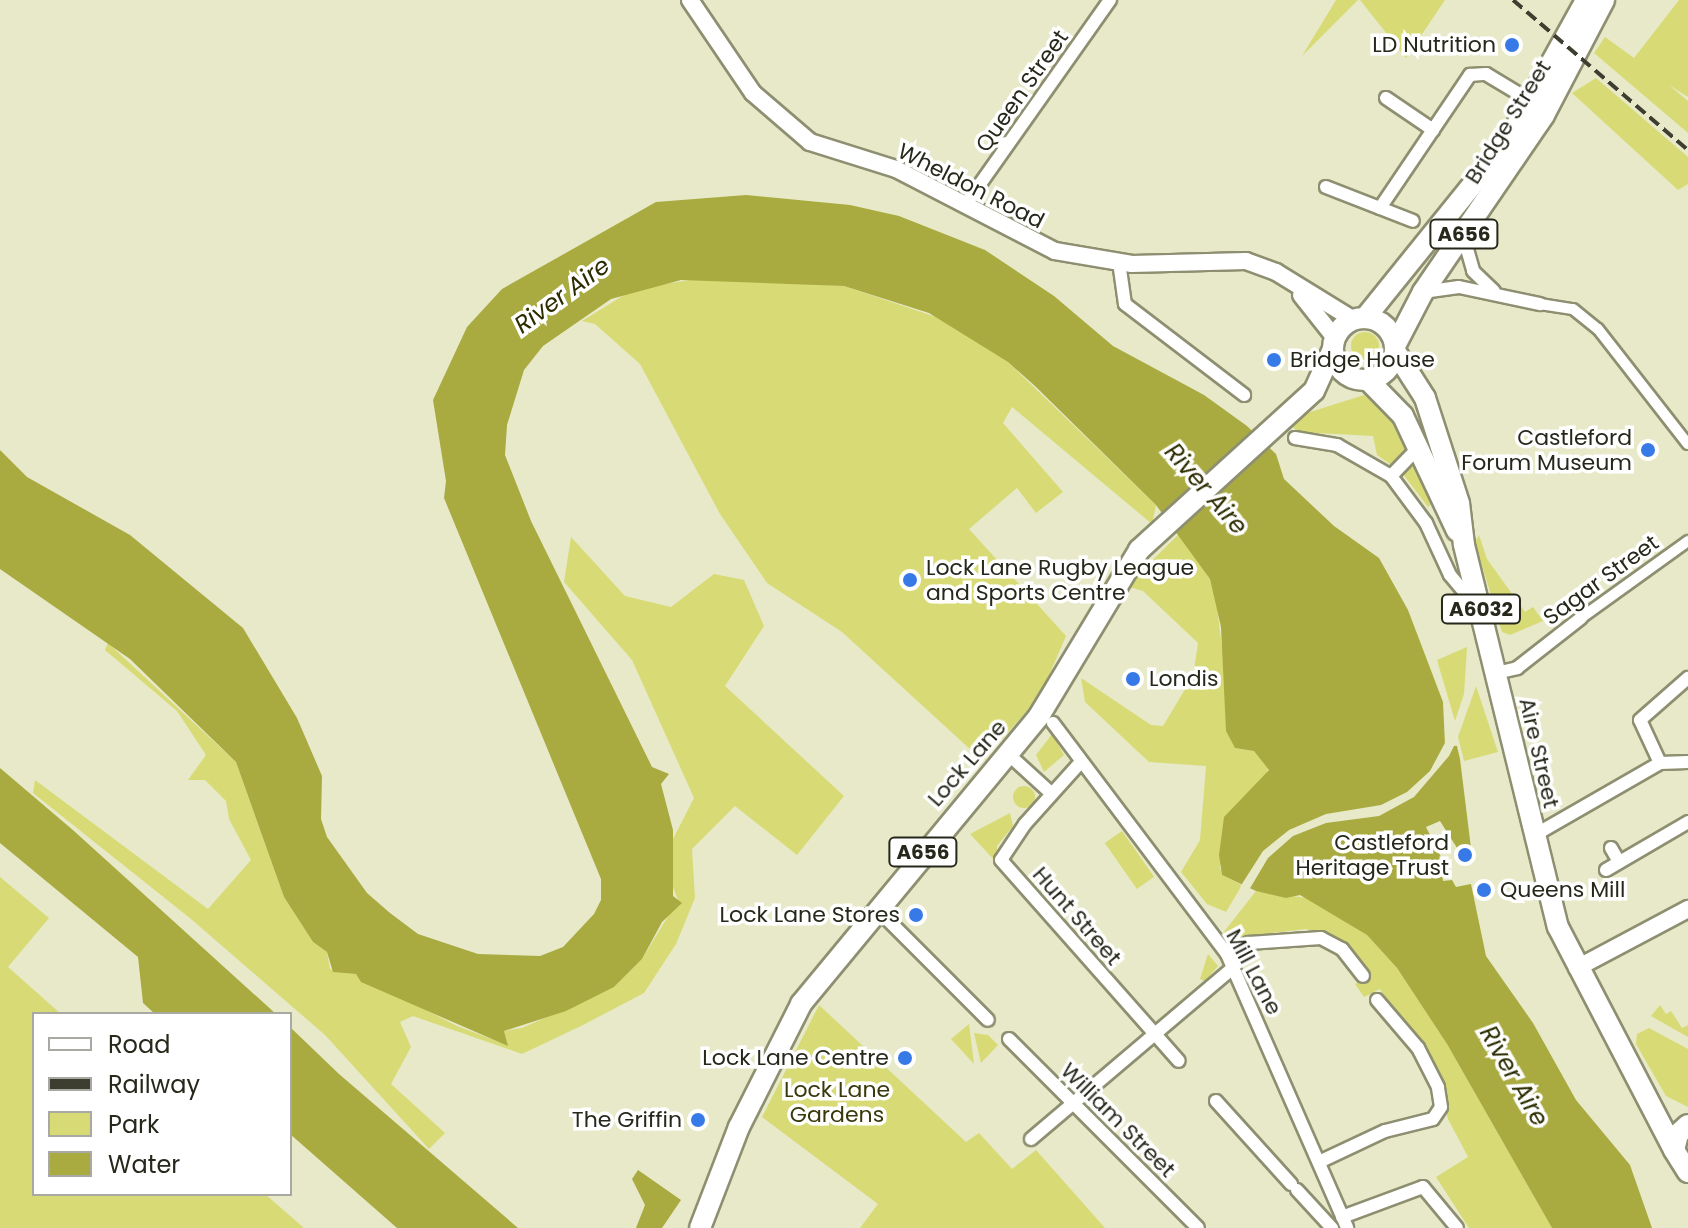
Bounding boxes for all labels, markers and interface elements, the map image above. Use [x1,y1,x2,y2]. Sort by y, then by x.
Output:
street label: Queen Street [970,25,1074,157]
place label: LD Nutrition [1372,32,1496,58]
marker: LD Nutrition [1503,36,1521,54]
street label: Bridge Street [1460,55,1556,189]
street label: Wheldon Road [893,138,1049,234]
road number: A656 [1428,218,1500,250]
water label: River Aire [509,251,615,339]
place label: Bridge House [1290,347,1435,373]
marker: Bridge House [1265,351,1283,369]
place label: Castleford Forum Museum [1461,424,1632,476]
water label: River Aire [1159,438,1253,540]
marker: Castleford Forum Museum [1639,441,1657,459]
street label: Sagar Street [1538,529,1664,631]
place label: Lock Lane Rugby League and Sports Centre [926,554,1194,606]
marker: Lock Lane Rugby League and Sports Centre [901,571,919,589]
road number: A6032 [1439,593,1523,625]
place label: Londis [1149,666,1218,692]
marker: Londis [1124,670,1142,688]
street label: Aire Street [1513,695,1565,811]
street label: Lock Lane [922,714,1012,812]
place label: Castleford Heritage Trust [1296,829,1449,880]
road number: A656 [887,836,959,868]
marker: Castleford Heritage Trust [1456,846,1474,864]
street label: Hunt Street [1027,861,1127,971]
place label: Queens Mill [1500,877,1625,903]
marker: Queens Mill [1475,881,1493,899]
place label: Lock Lane Stores [720,902,900,928]
marker: Lock Lane Stores [907,906,925,924]
street label: Mill Lane [1220,925,1288,1019]
legend [32,1012,292,1196]
water label: River Aire [1474,1021,1554,1131]
text: Road [108,1028,170,1061]
place label: Lock Lane Centre [702,1045,889,1071]
marker: Lock Lane Centre [896,1049,914,1067]
street label: William Street [1055,1057,1181,1183]
text: Railway [108,1068,200,1101]
park label: Lock Lane Gardens [784,1076,890,1128]
place label: The Griffin [572,1107,682,1133]
text: Park [108,1108,159,1141]
marker: The Griffin [689,1111,707,1129]
text: Water [108,1148,180,1181]

